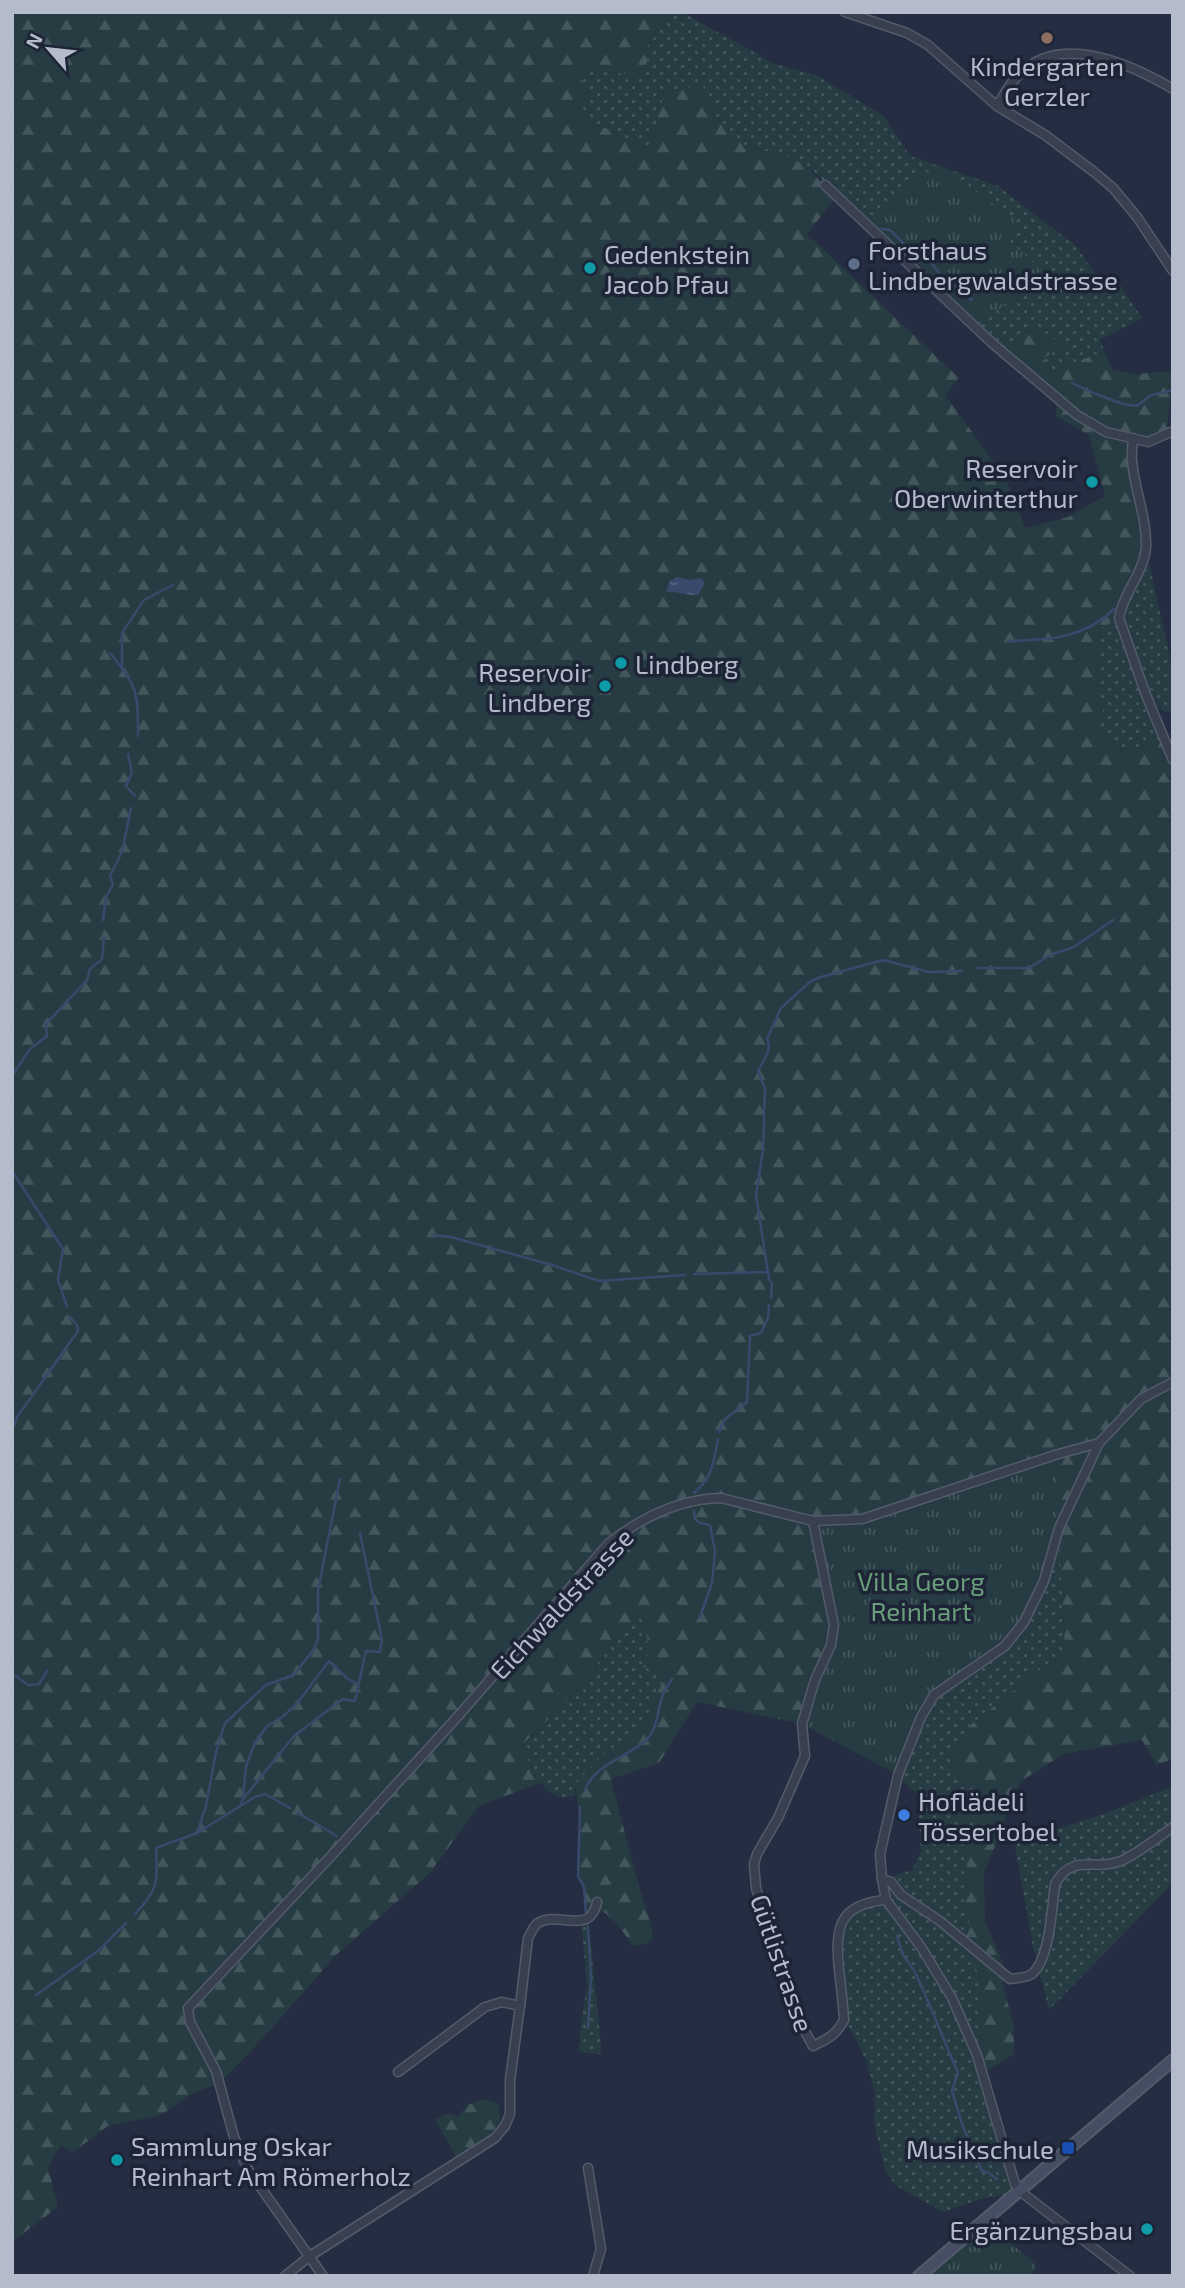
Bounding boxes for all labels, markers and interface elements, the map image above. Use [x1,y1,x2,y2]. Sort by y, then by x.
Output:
north arrow [14,14,84,84]
text: N [20,29,47,52]
marker: Kindergarten Gerzler [1039,30,1055,46]
place label: Kindergarten Gerzler [970,50,1124,111]
place label: Forsthaus Lindbergwaldstrasse [868,234,1118,295]
place label: Gedenkstein Jacob Pfau [604,238,750,299]
marker: Forsthaus Lindbergwaldstrasse [846,256,862,272]
marker: Gedenkstein Jacob Pfau [582,260,598,276]
place label: Reservoir Oberwinterthur [894,452,1078,513]
marker: Reservoir Oberwinterthur [1084,474,1100,490]
place label: Lindberg [635,648,738,679]
marker: Lindberg [613,655,629,671]
place label: Reservoir Lindberg [478,656,591,717]
marker: Reservoir Lindberg [597,678,613,694]
street label: Eichwaldstrasse [483,1521,639,1685]
park label: Villa Georg Reinhart [857,1565,985,1626]
place label: Hoflädeli Tössertobel [918,1785,1057,1846]
marker: Hoflädeli Tössertobel [896,1807,912,1823]
street label: Gütlistrasse [745,1890,821,2036]
place label: Sammlung Oskar Reinhart Am Römerholz [131,2130,411,2191]
place label: Musikschule [906,2133,1054,2164]
marker: Musikschule [1060,2140,1076,2156]
marker: Sammlung Oskar Reinhart Am Römerholz [109,2152,125,2168]
place label: Ergänzungsbau [950,2214,1133,2245]
marker: Ergänzungsbau [1139,2221,1155,2237]

